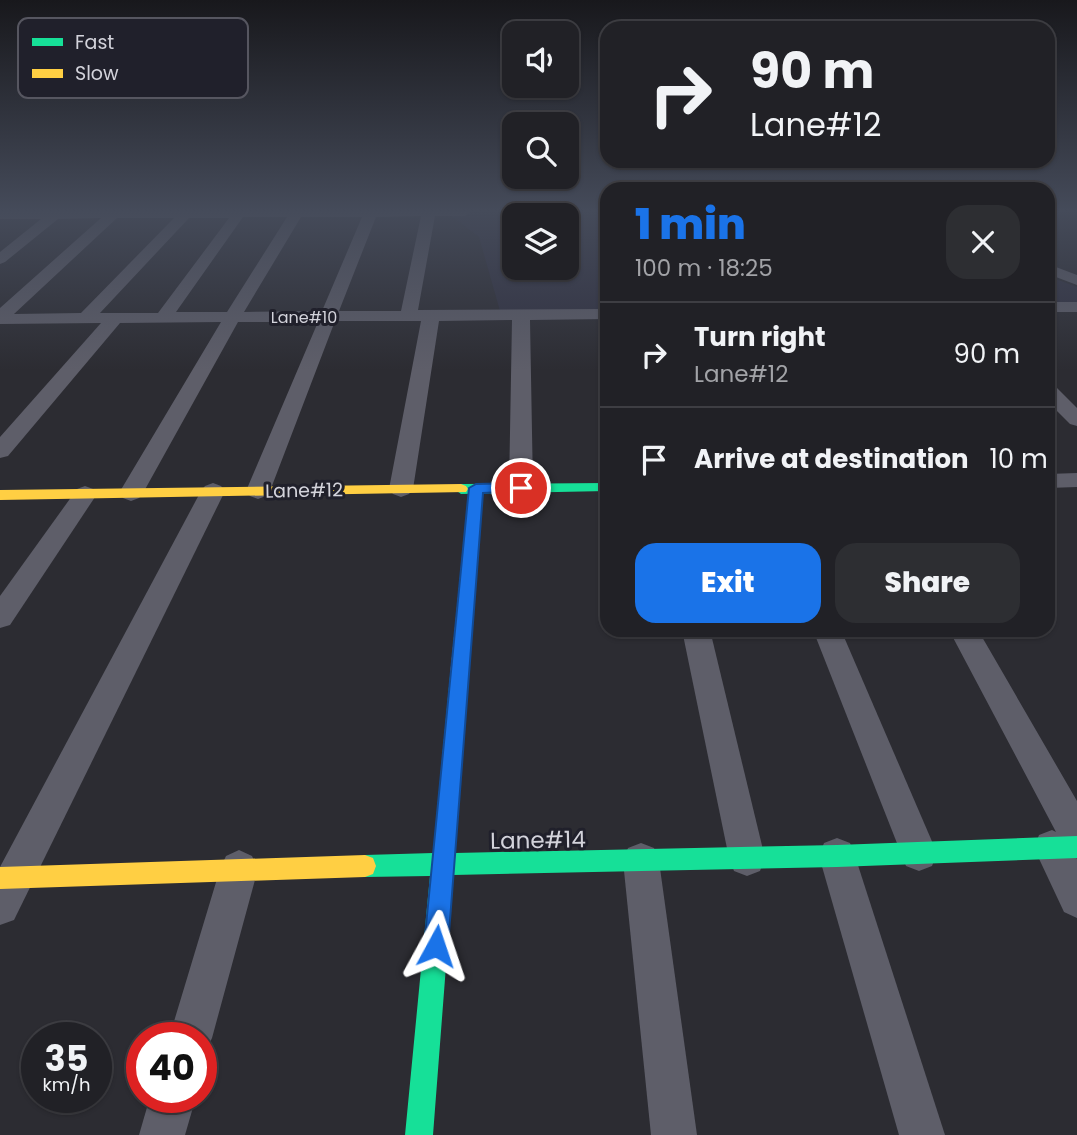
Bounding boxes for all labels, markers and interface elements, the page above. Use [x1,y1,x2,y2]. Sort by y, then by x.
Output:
legend [18,18,248,98]
map controls [502,21,579,280]
button: sound [502,21,579,98]
text: Fast [75,29,114,56]
text: 90 m [750,37,874,105]
icon: right [635,49,726,140]
text: Slow [75,60,119,87]
text: Lane#12 [750,102,881,147]
button: search [502,112,579,189]
text: 1 min [635,195,746,254]
button: layers [502,203,579,280]
button: close [946,205,1020,279]
text: 100 m · 18:25 [635,252,773,284]
street label: Lane#10 [271,306,337,329]
text: Turn right [694,319,826,355]
icon: right [635,336,673,374]
text: 90 m [954,336,1020,372]
text: Lane#12 [694,358,788,390]
icon: arrive [635,441,673,479]
text: Arrive at destination [694,441,969,477]
text: 10 m [990,441,1048,477]
pin [491,458,551,518]
icon: arrive [502,469,540,507]
street label: Lane#12 [265,476,343,505]
button: Exit [635,543,821,623]
button: Share [835,543,1020,623]
street label: Lane#14 [490,823,586,857]
position arrow [399,909,473,983]
speed limit sign: 40 [126,1022,217,1113]
text: 35 [45,1034,88,1083]
text: km/h [43,1072,90,1097]

